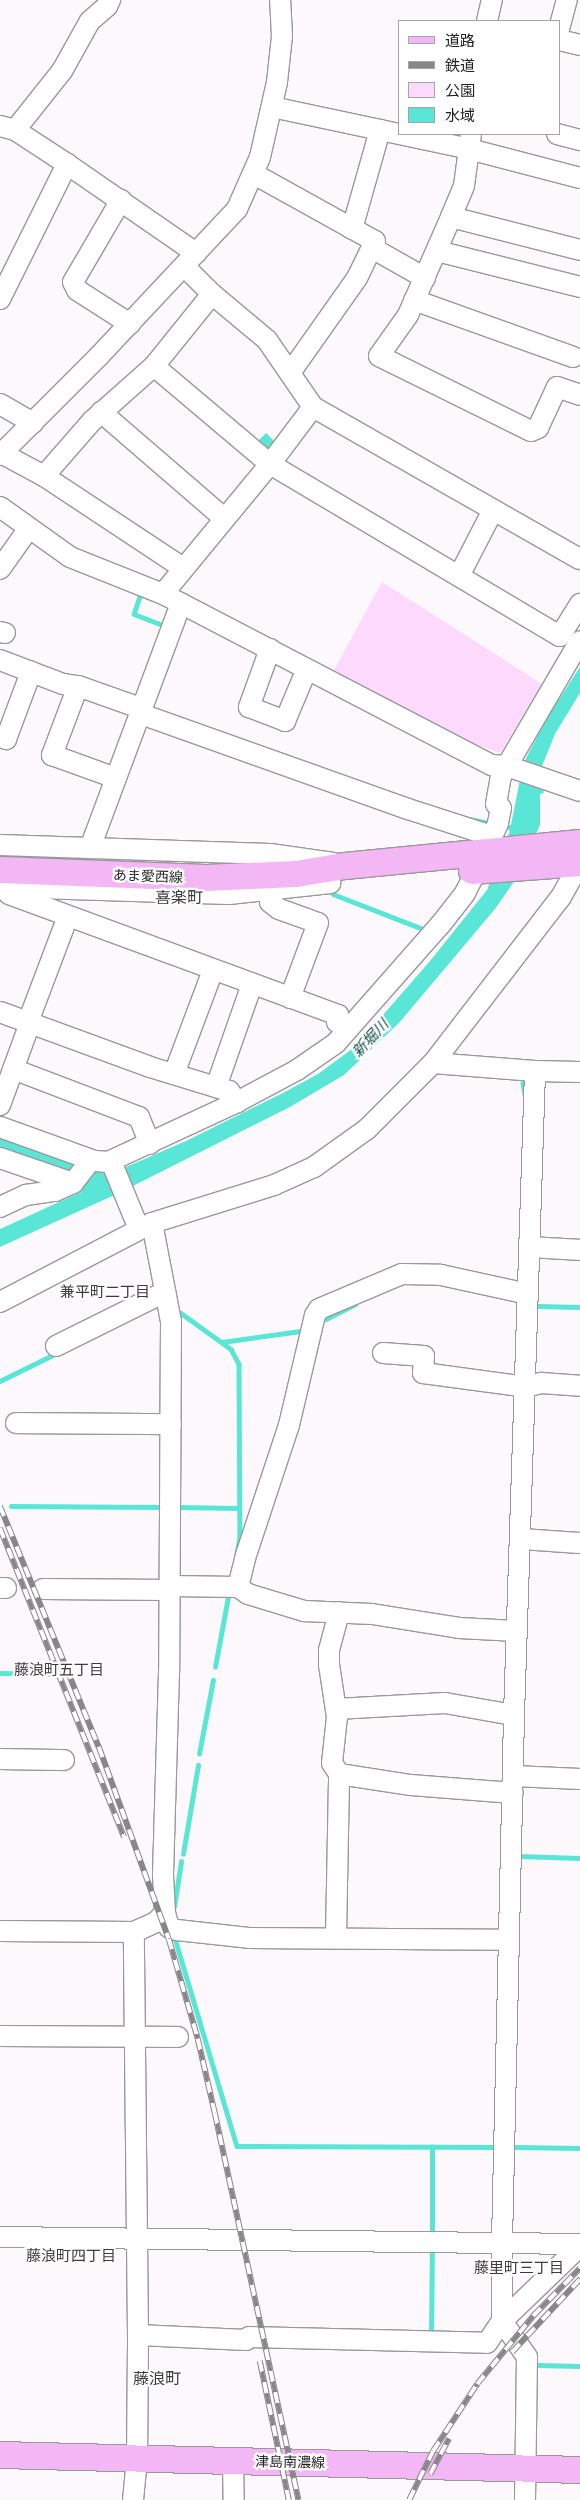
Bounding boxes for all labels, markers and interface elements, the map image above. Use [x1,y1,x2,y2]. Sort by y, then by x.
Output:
legend [398,20,560,135]
text: 道路 [445,31,475,50]
text: 鉄道 [445,56,475,75]
text: 公園 [445,81,475,100]
text: 水域 [445,106,475,125]
street label: あま愛西線 [113,866,183,886]
district label: 喜楽町 [155,888,203,908]
water label: 新堀川 [348,1015,392,1061]
district label: 兼平町二丁目 [60,1283,150,1301]
district label: 藤浪町五丁目 [14,1661,104,1679]
district label: 藤浪町四丁目 [26,2247,116,2265]
district label: 藤里町三丁目 [474,2259,564,2277]
district label: 藤浪町 [133,2369,181,2389]
street label: 津島南濃線 [255,2453,325,2471]

